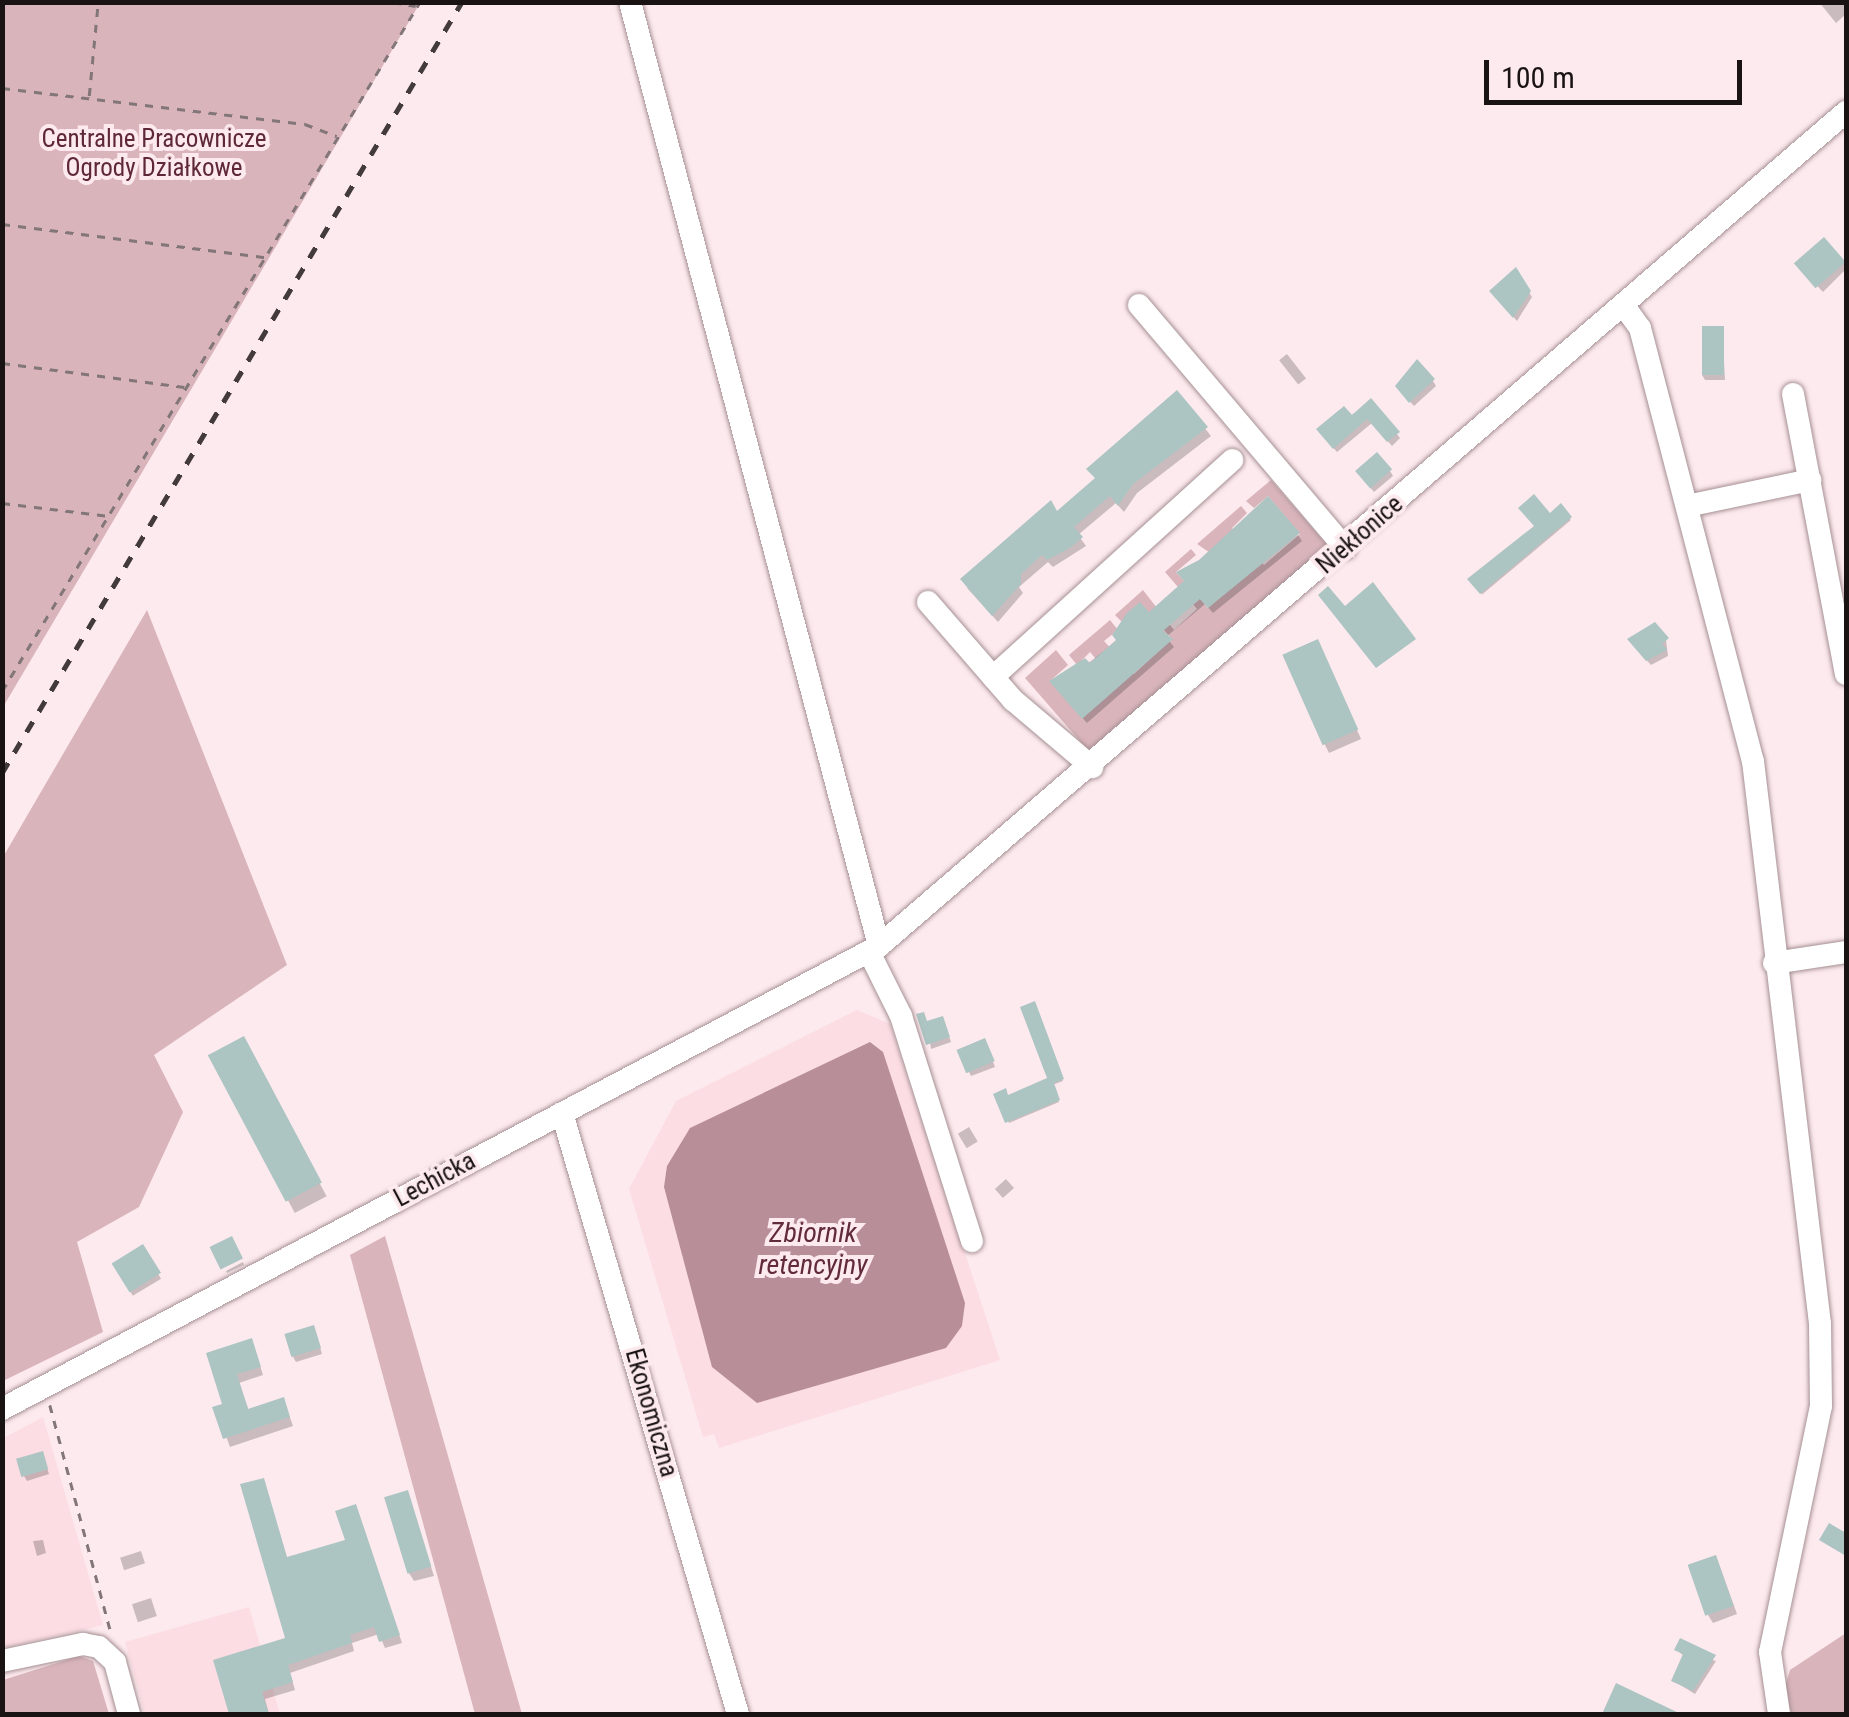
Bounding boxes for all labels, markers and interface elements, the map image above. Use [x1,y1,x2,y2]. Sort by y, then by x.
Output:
scale bar [1489,40,1746,102]
text: 100 m [1501,60,1575,95]
park label: Centralne Pracownicze Ogrody Działkowe [42,125,266,184]
street label: Niekłonice [1311,490,1409,580]
street label: Lechicka [389,1146,481,1214]
water label: Zbiornik retencyjny [758,1216,868,1282]
street label: Ekonomiczna [618,1345,684,1481]

